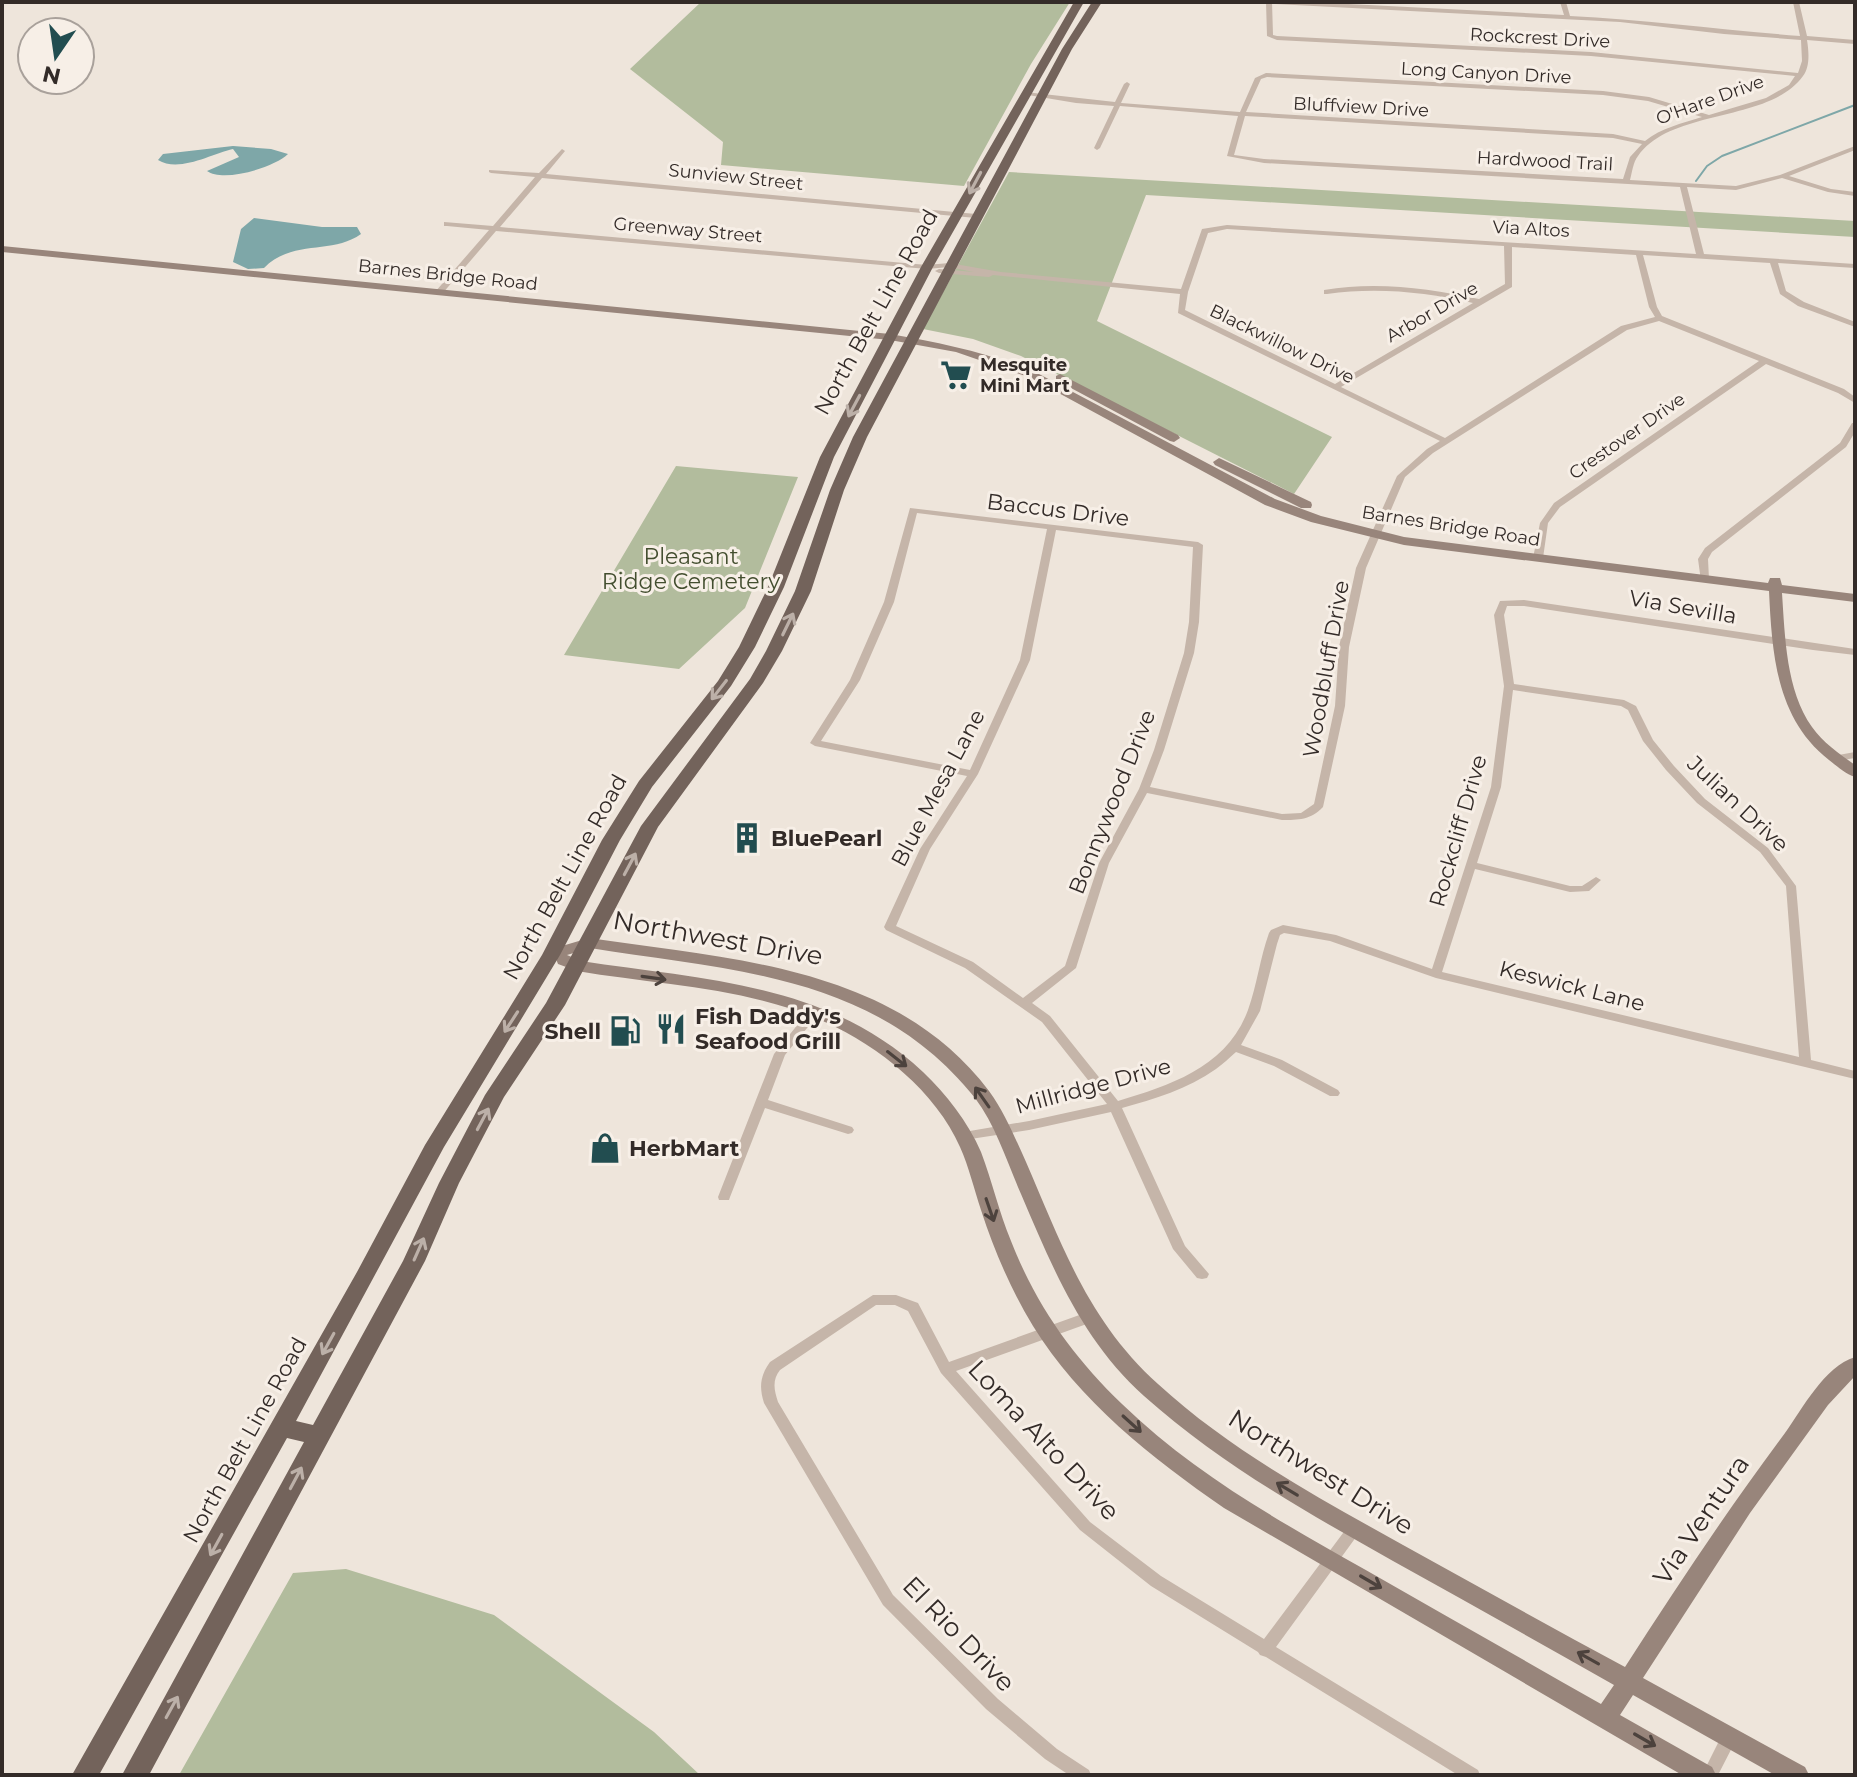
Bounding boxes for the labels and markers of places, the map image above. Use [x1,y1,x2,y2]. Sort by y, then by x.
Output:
place label: Mesquite Mini Mart [980,354,1070,397]
supermarket icon: Mesquite Mini Mart [939,358,973,392]
building icon: BluePearl [730,821,764,855]
place label: BluePearl [771,825,882,852]
place label: Fish Daddy's Seafood Grill [695,1003,841,1055]
restaurant icon: Fish Daddy's Seafood Grill [654,1012,688,1046]
fuel station icon: Shell [608,1014,642,1048]
place label: Shell [545,1018,601,1045]
shop icon: HerbMart [588,1131,622,1165]
place label: HerbMart [629,1135,740,1162]

